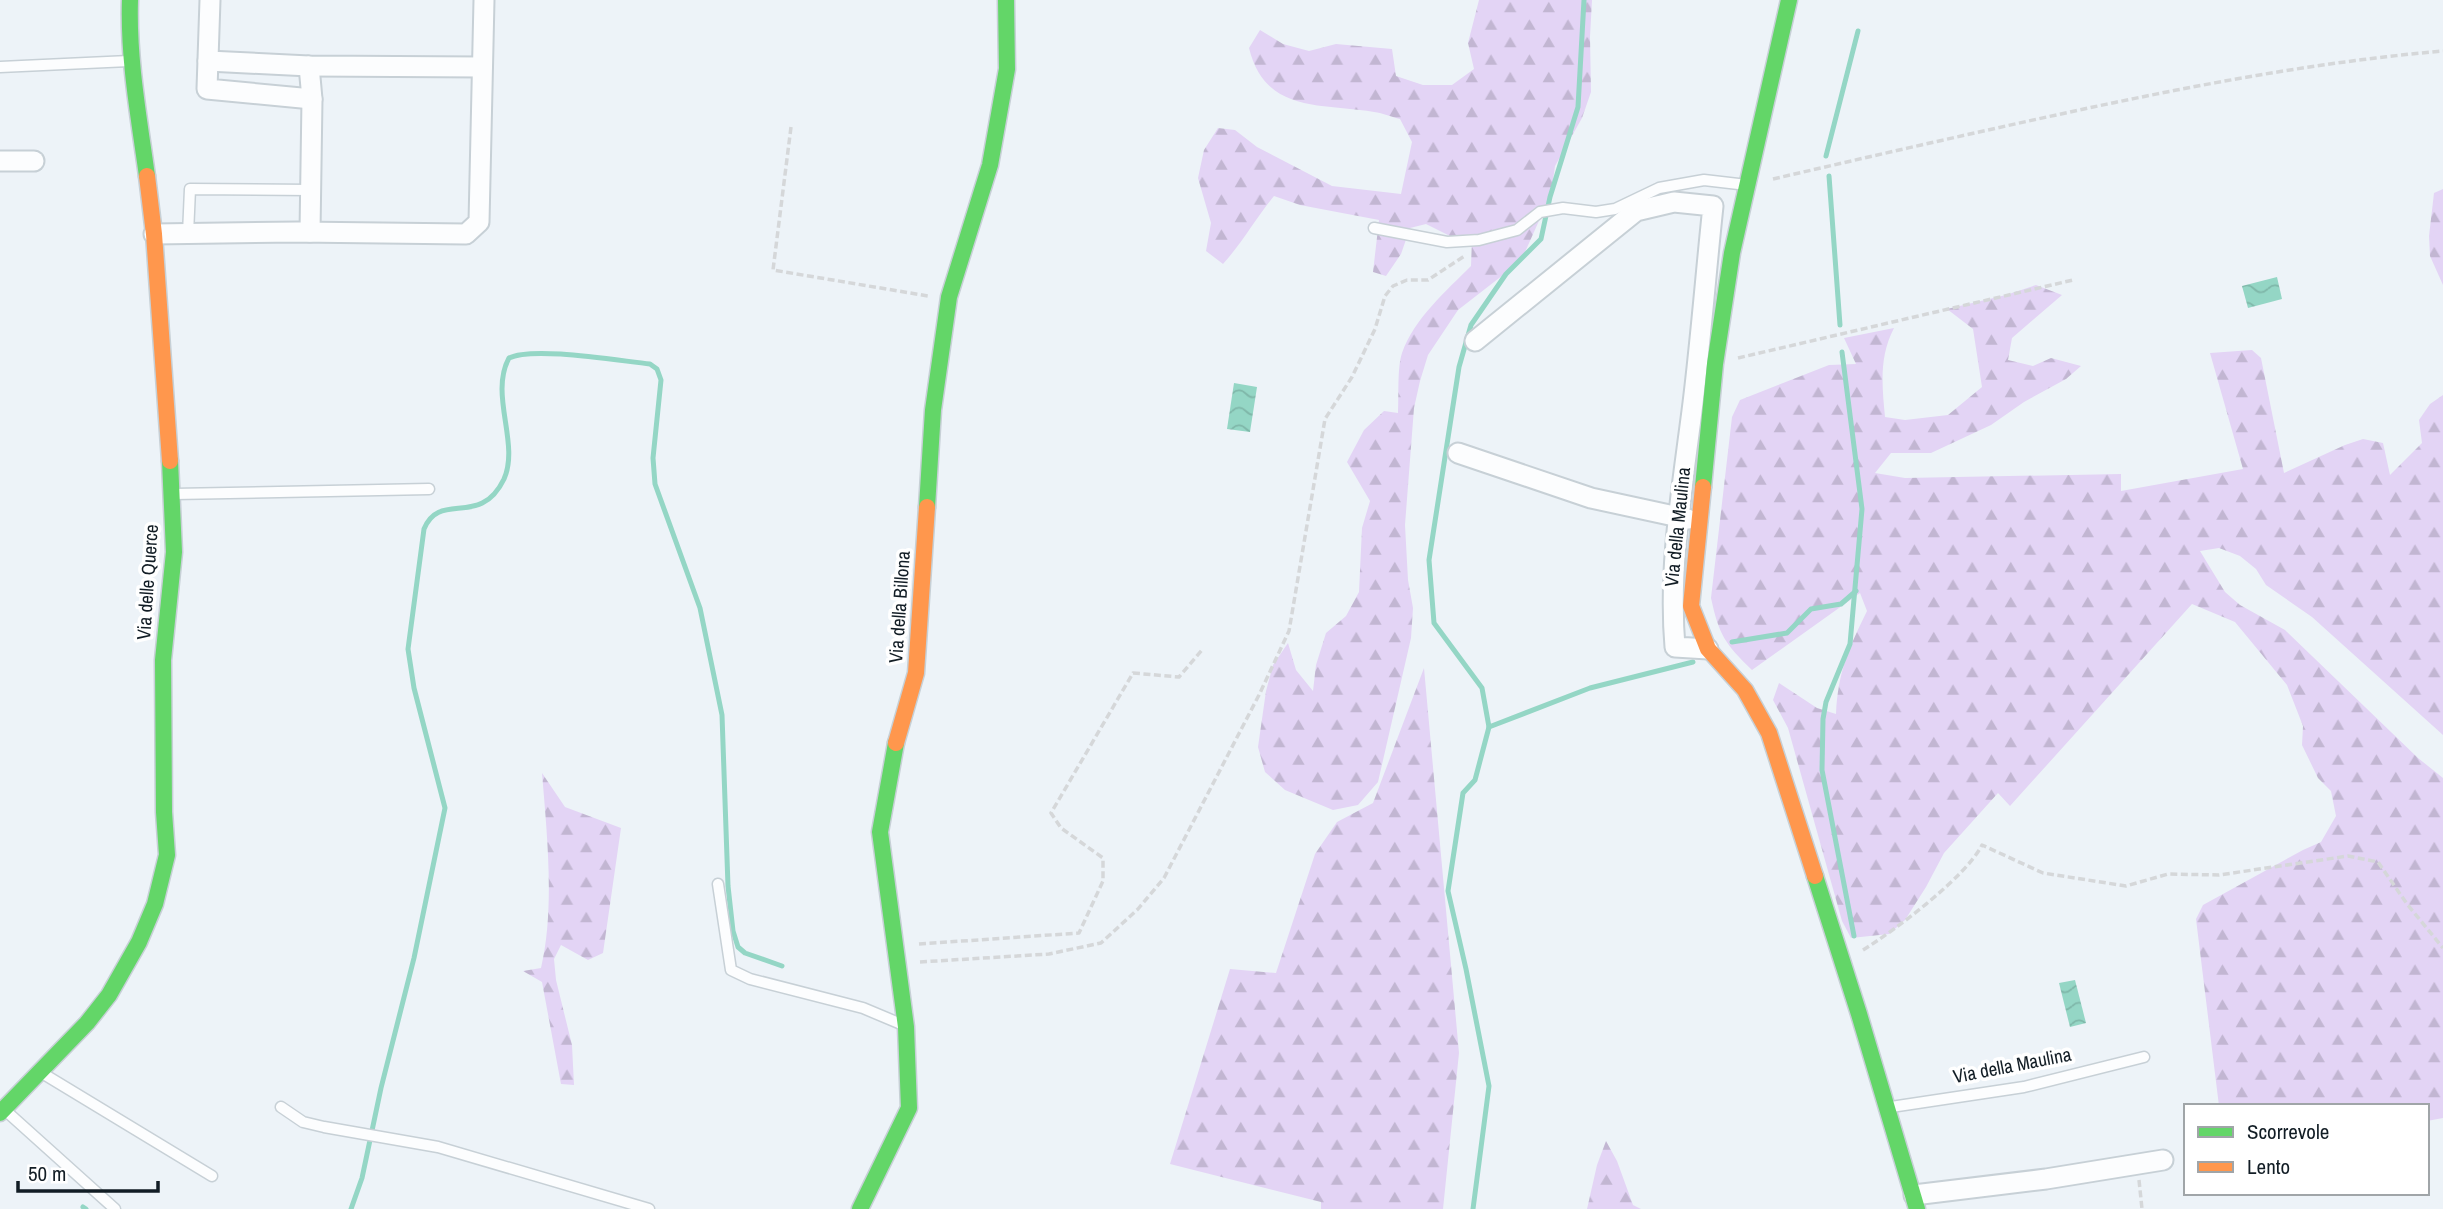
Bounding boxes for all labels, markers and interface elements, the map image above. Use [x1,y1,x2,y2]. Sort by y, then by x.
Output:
street label: Via della Maulina [1658,466,1696,588]
street label: Via delle Querce [130,523,164,641]
street label: Via della Billona [882,550,916,664]
street label: Via della Maulina [1951,1041,2074,1089]
legend [2184,1104,2429,1195]
text: Scorrevole [2247,1117,2329,1146]
scale bar [18,1150,158,1194]
text: Lento [2247,1152,2290,1181]
text: 50 m [28,1159,66,1188]

